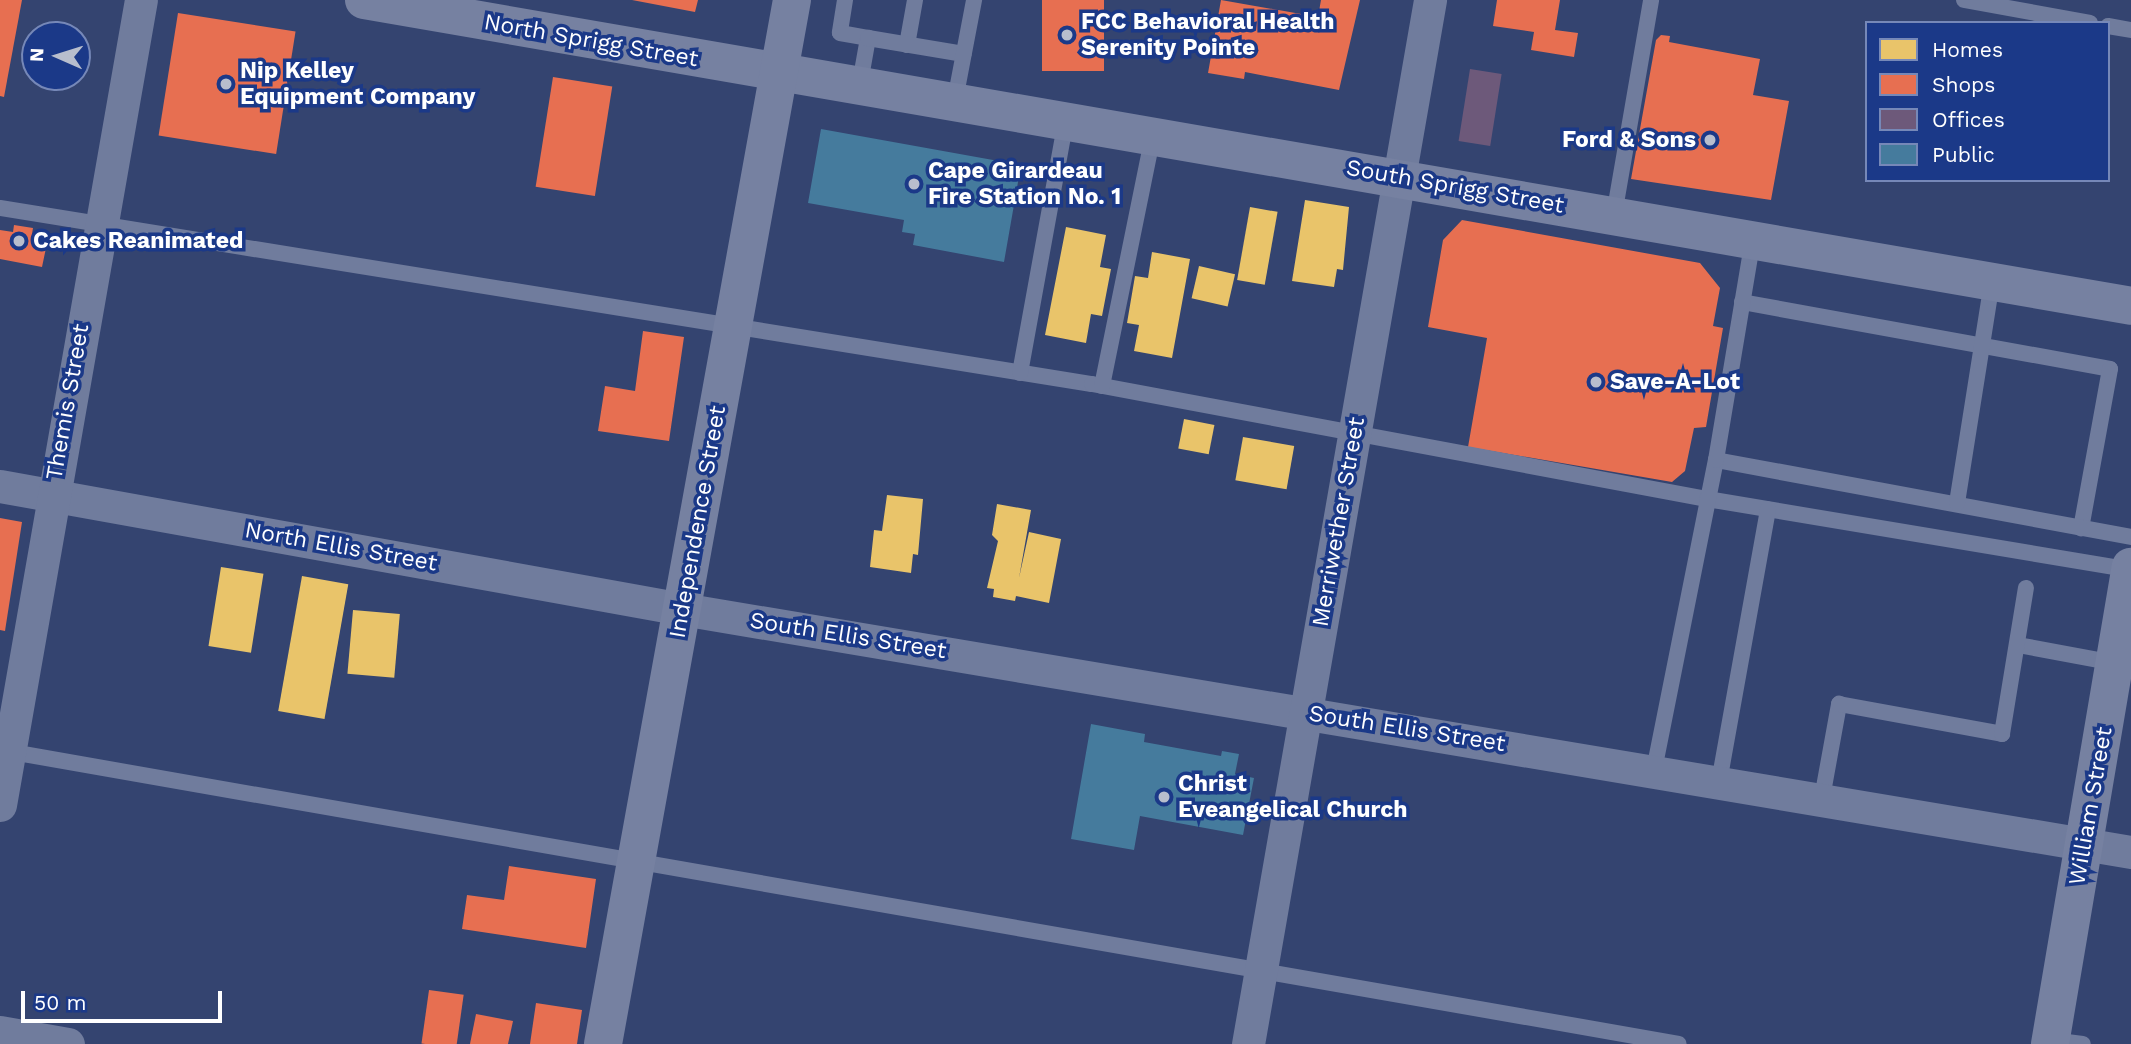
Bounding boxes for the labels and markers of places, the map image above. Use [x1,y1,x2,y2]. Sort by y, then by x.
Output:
place label: FCC Behavioral Health Serenity Pointe [1081,8,1335,62]
marker: FCC Behavioral Health Serenity Pointe [1059,27,1075,43]
place label: Nip Kelley Equipment Company [240,57,475,111]
marker: Nip Kelley Equipment Company [218,76,234,92]
place label: Ford & Sons [1562,126,1696,154]
marker: Ford & Sons [1702,132,1718,148]
place label: Cape Girardeau Fire Station No. 1 [928,157,1121,211]
marker: Cape Girardeau Fire Station No. 1 [906,176,922,192]
place label: Cakes Reanimated [33,227,243,255]
marker: Cakes Reanimated [11,233,27,249]
place label: Save-A-Lot [1610,368,1740,396]
marker: Save-A-Lot [1588,374,1604,390]
place label: Christ Eveangelical Church [1178,770,1408,824]
marker: Christ Eveangelical Church [1156,789,1172,805]

